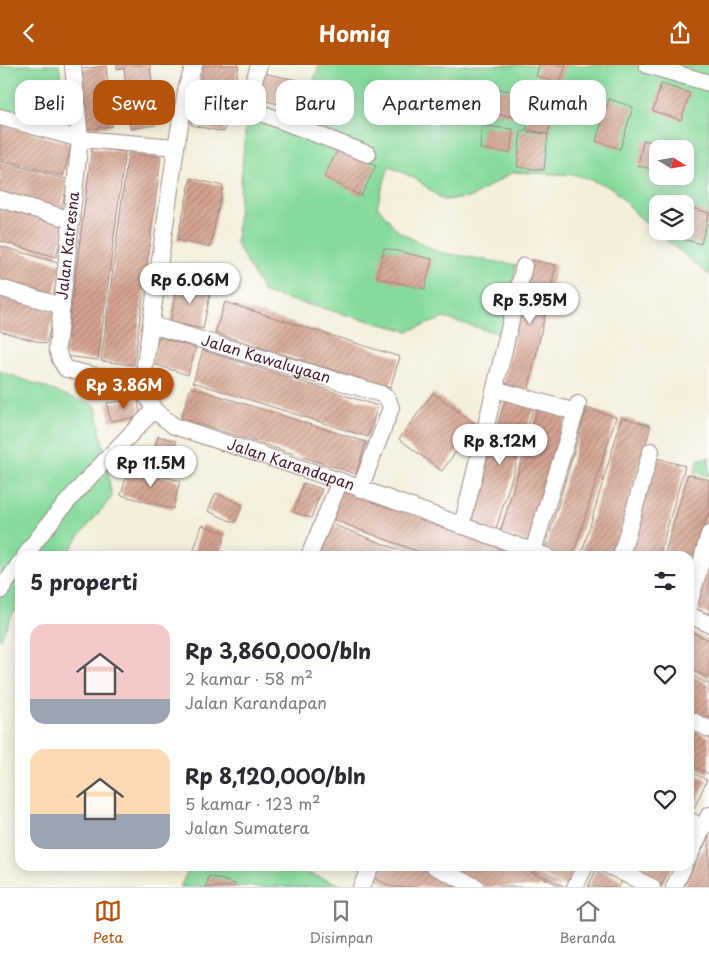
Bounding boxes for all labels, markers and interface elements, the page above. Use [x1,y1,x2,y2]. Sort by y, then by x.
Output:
text: Homiq [319,16,390,49]
icon: back [15,19,43,47]
icon: share [666,19,694,47]
chip: Beli [15,80,83,125]
chip: Sewa [93,80,175,125]
chip: Filter [185,80,266,125]
chip: Baru [276,80,354,125]
chip: Apartemen [364,80,500,125]
chip: Rumah [510,80,606,125]
north arrow [649,140,694,185]
map controls [649,140,694,240]
street label: Jalan Katresna [49,190,84,301]
button: layers [649,195,694,240]
pin: Rp 6.06M [138,263,242,305]
text: Rp 6.06M [151,267,229,291]
pin: Rp 5.95M [478,283,582,325]
text: Rp 5.95M [493,287,567,311]
street label: Jalan Kawaluyaan [199,328,334,388]
pin: Rp 3.86M [72,367,176,410]
text: Rp 3.86M [86,372,162,396]
pin: Rp 8.12M [448,423,552,466]
text: Rp 8.12M [464,428,536,452]
street label: Jalan Karandapan [224,431,358,495]
pin: Rp 11.5M [99,445,203,488]
text: Rp 11.5M [116,450,186,474]
text: 5 properti [30,565,138,597]
icon: filters [651,567,679,595]
text: Rp 3,860,000/bln [185,634,371,666]
icon: home [70,644,130,704]
icon: heart [651,660,679,688]
text: 2 kamar · 58 m² [185,666,313,690]
text: Jalan Karandapan [185,690,327,714]
text: Rp 8,120,000/bln [185,759,366,791]
icon: home [70,769,130,829]
icon: heart [651,785,679,813]
text: 5 kamar · 123 m² [185,791,321,815]
text: Jalan Sumatera [185,815,309,839]
tab: Peta [93,897,123,948]
tab: Disimpan [309,897,373,948]
tab: Beranda [559,897,616,948]

